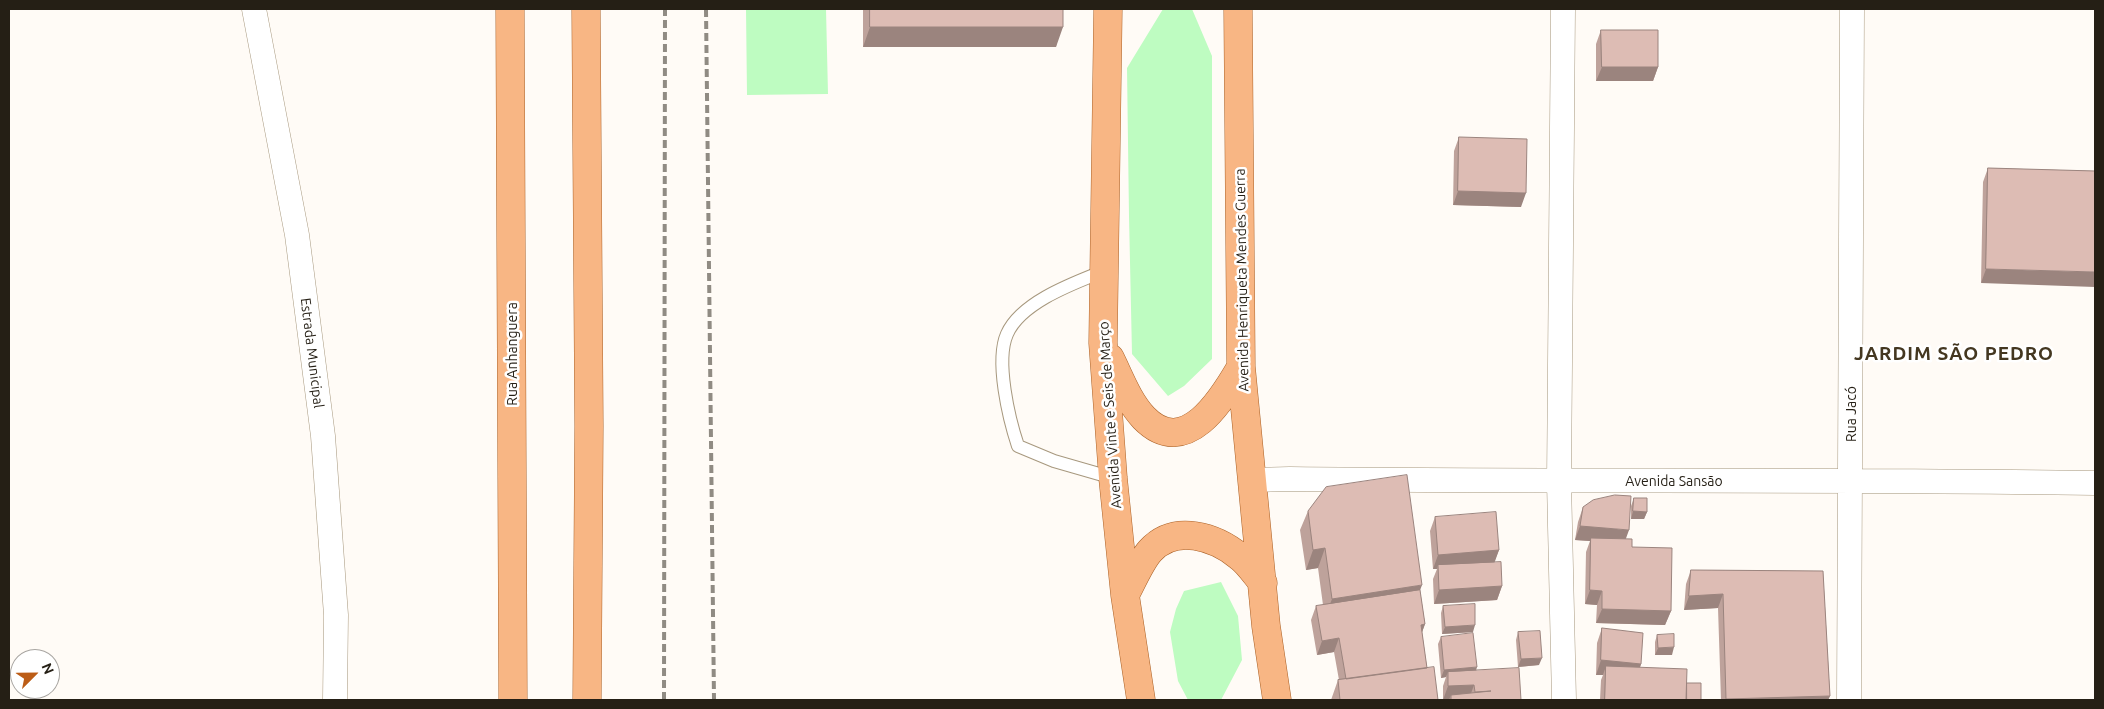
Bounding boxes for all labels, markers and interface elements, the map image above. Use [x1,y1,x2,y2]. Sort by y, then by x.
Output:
street label: Avenida Henriqueta Mendes Guerra [1232,168,1252,392]
street label: Estrada Municipal [297,297,327,409]
street label: Rua Anhanguera [504,302,520,406]
street label: Avenida Vinte e Seis de Março [1095,321,1125,509]
district label: JARDIM SÃO PEDRO [1852,343,2056,365]
street label: Rua Jacó [1843,386,1859,442]
street label: Avenida Sansão [1625,473,1723,489]
north arrow [10,649,60,699]
text: N [38,661,57,676]

